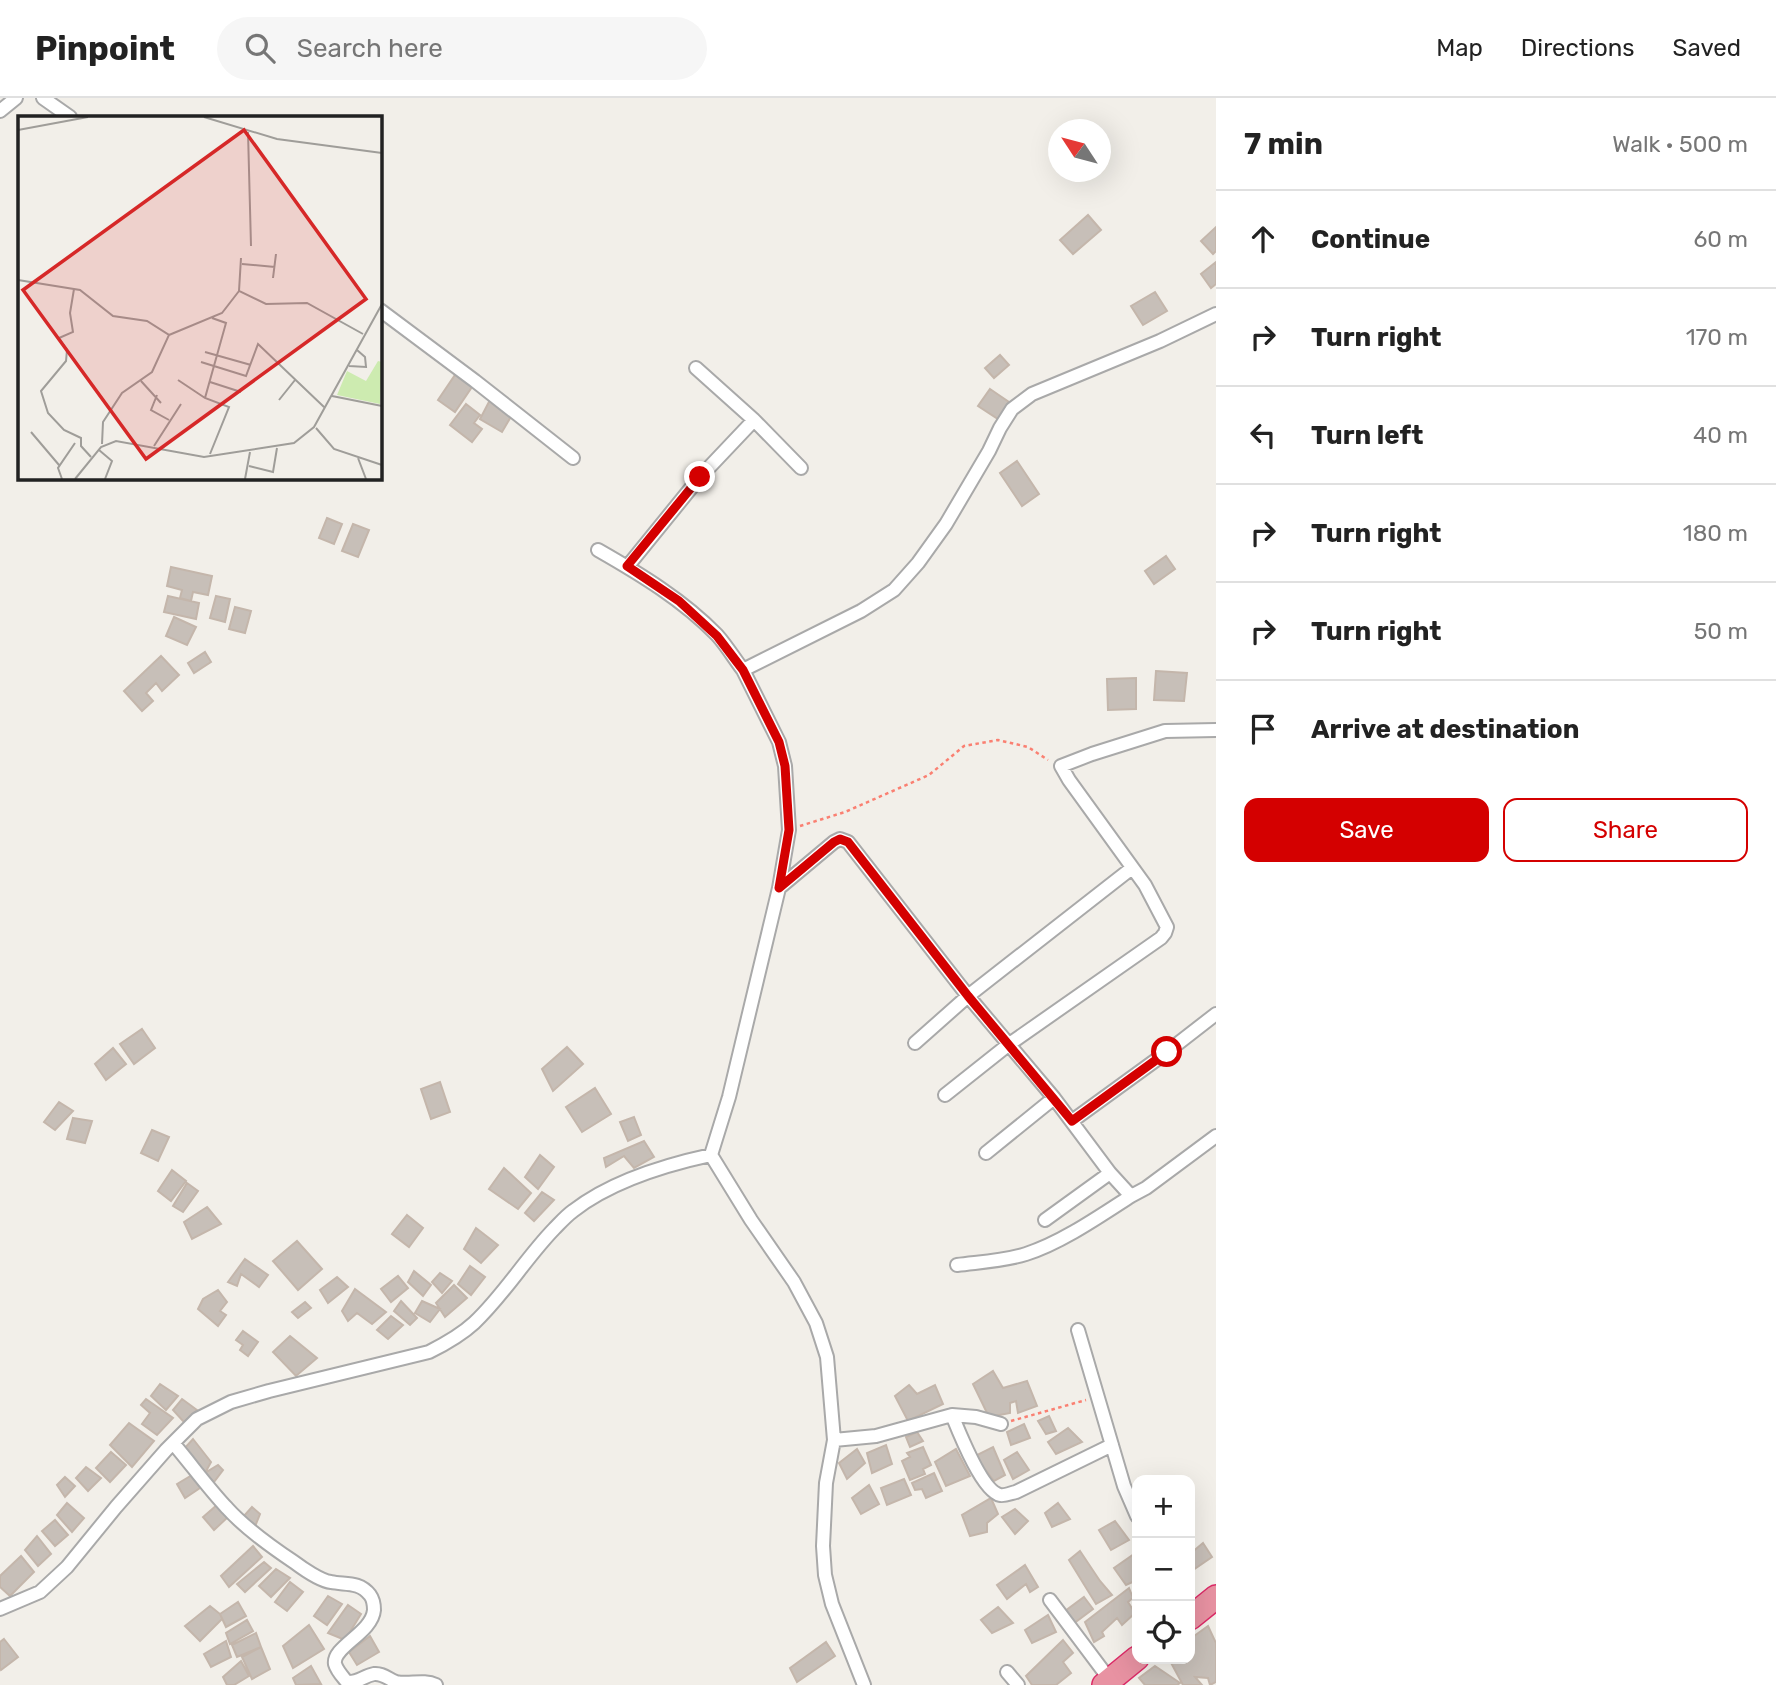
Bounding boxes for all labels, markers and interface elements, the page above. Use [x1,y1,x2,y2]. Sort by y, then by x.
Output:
search box [217,17,707,80]
text: Pinpoint [35,29,175,68]
icon: search [241,29,279,67]
text: Search here [297,33,443,64]
text: Map [1436,34,1483,62]
text: Directions [1521,34,1634,62]
text: Saved [1672,34,1741,62]
inset map [18,116,382,480]
north arrow [1048,119,1111,182]
text: 7 min [1244,126,1323,162]
text: Walk · 500 m [1612,130,1748,158]
icon: ahead [1244,220,1282,258]
text: Continue [1311,224,1430,255]
text: 60 m [1693,225,1748,253]
icon: right [1244,318,1282,356]
text: Turn right [1311,322,1441,353]
text: 170 m [1686,323,1748,351]
icon: left [1244,416,1282,454]
text: Turn left [1311,420,1423,451]
text: 40 m [1693,421,1748,449]
route end [684,461,715,492]
icon: right [1244,514,1282,552]
text: Turn right [1311,518,1441,549]
text: 180 m [1683,519,1748,547]
icon: right [1244,612,1282,650]
text: Turn right [1311,616,1441,647]
text: 50 m [1694,617,1748,645]
icon: arrive [1244,710,1282,748]
text: Arrive at destination [1311,714,1579,745]
button: Save [1244,798,1489,862]
button: Share [1503,798,1748,862]
route start [1151,1036,1182,1067]
map controls [1132,1475,1195,1664]
button: + [1132,1475,1195,1538]
button: − [1132,1538,1195,1601]
button: locate [1132,1601,1195,1664]

